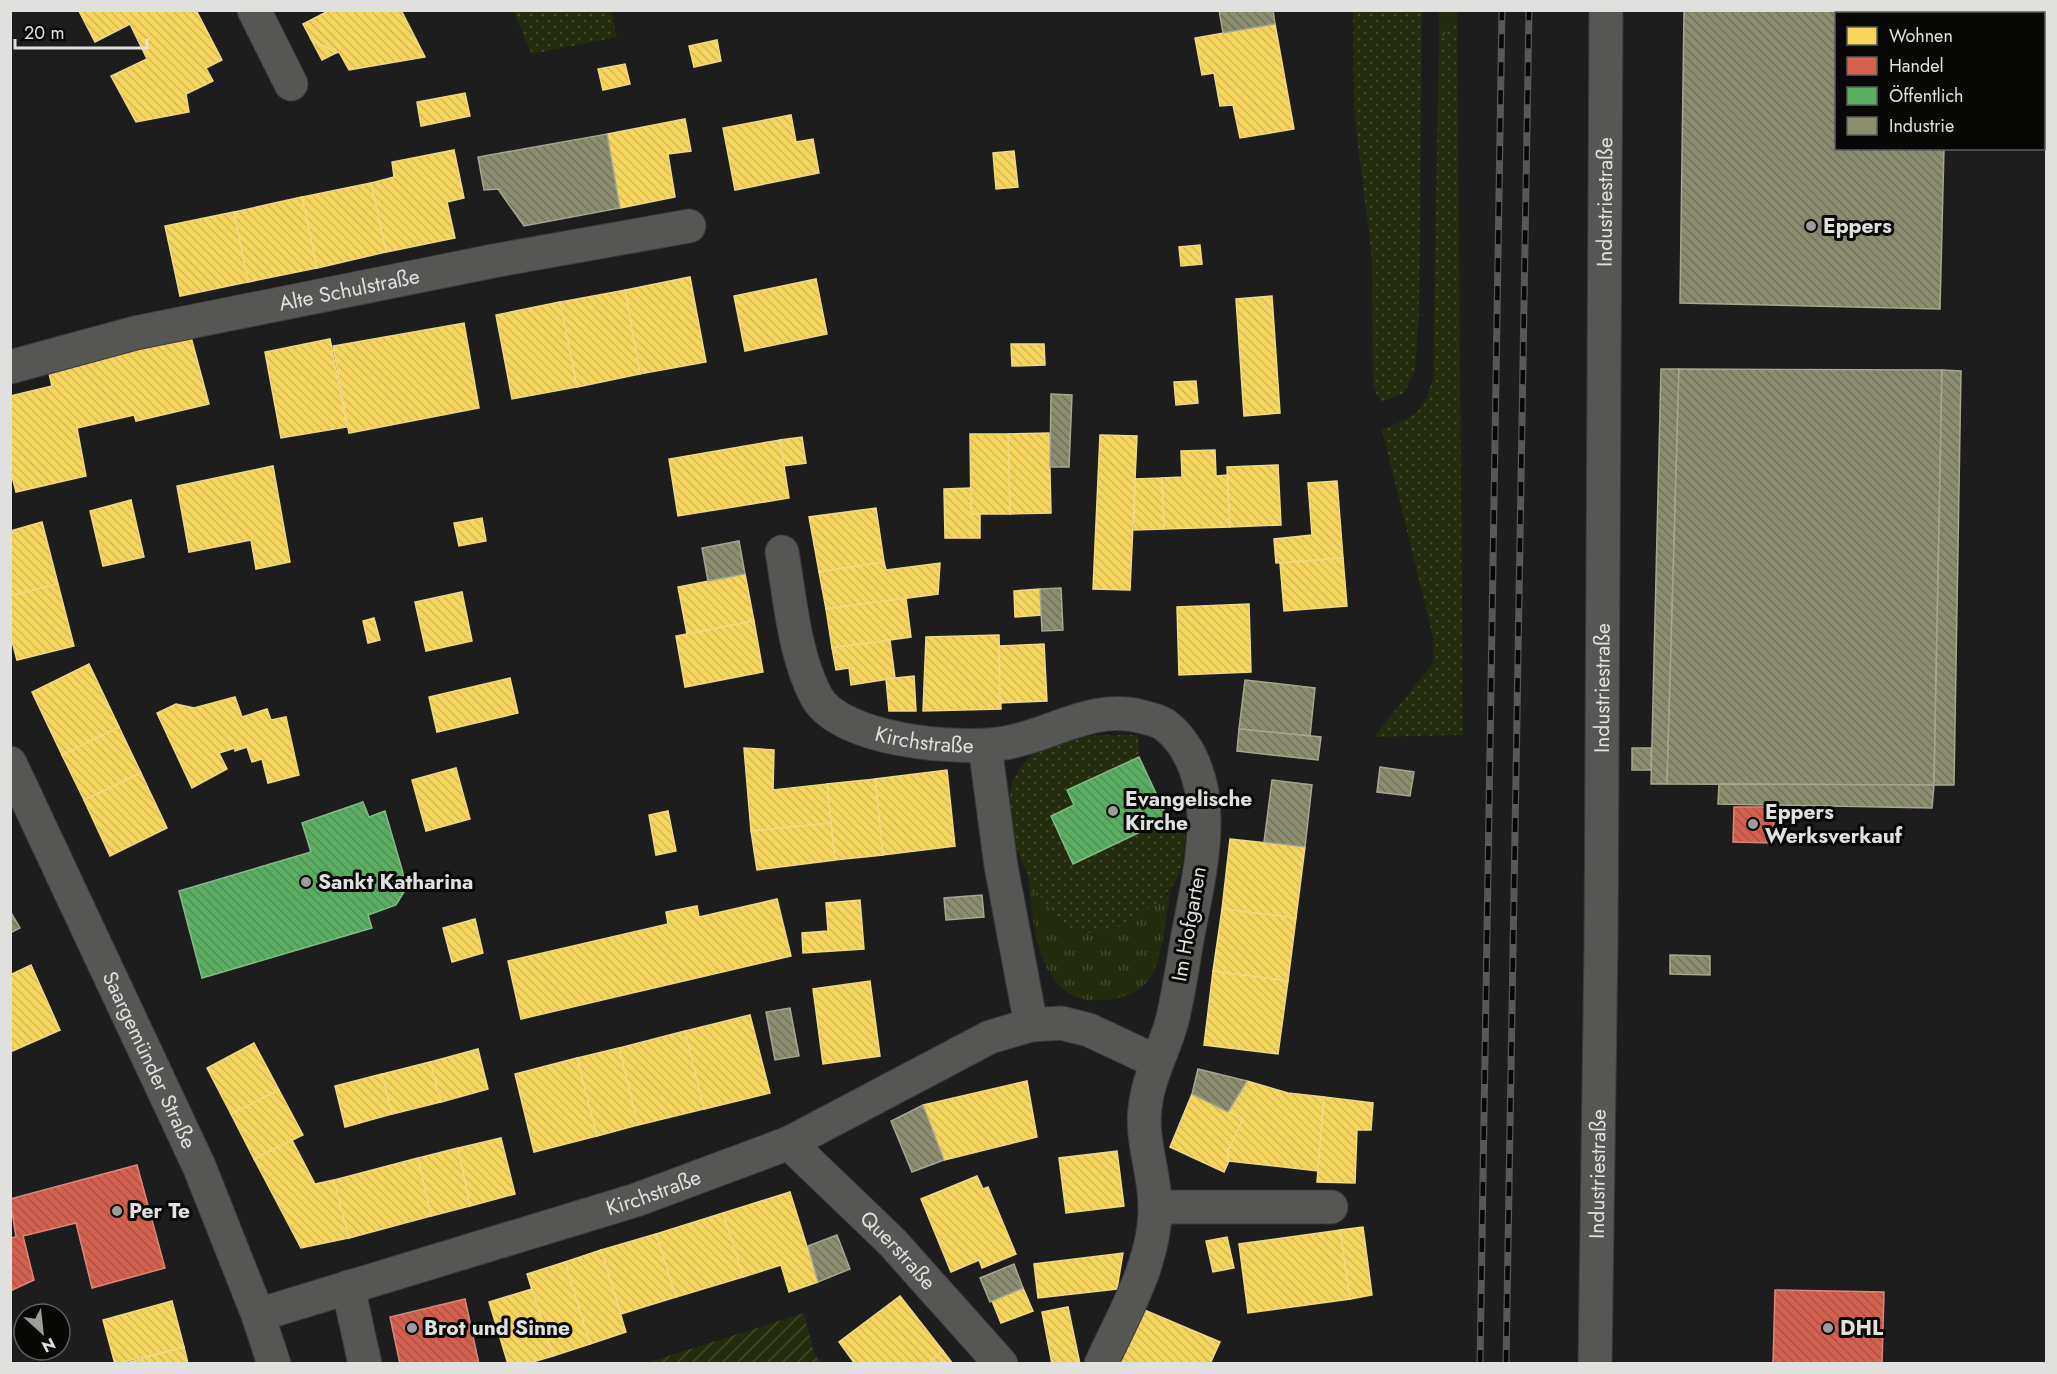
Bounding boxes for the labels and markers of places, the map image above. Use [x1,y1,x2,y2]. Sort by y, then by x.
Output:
place label: Eppers [1823,211,1892,241]
marker: Eppers [1804,219,1818,233]
place label: Evangelische Kirche [1125,784,1252,838]
place label: Eppers Werksverkauf [1765,797,1903,851]
marker: Evangelische Kirche [1106,804,1120,818]
marker: Eppers Werksverkauf [1746,817,1760,831]
place label: Sankt Katharina [318,867,473,897]
marker: Sankt Katharina [299,875,313,889]
place label: Per Te [129,1196,190,1226]
marker: Per Te [110,1204,124,1218]
place label: Brot und Sinne [424,1313,570,1343]
place label: DHL [1840,1313,1883,1343]
marker: Brot und Sinne [405,1321,419,1335]
marker: DHL [1821,1321,1835,1335]

